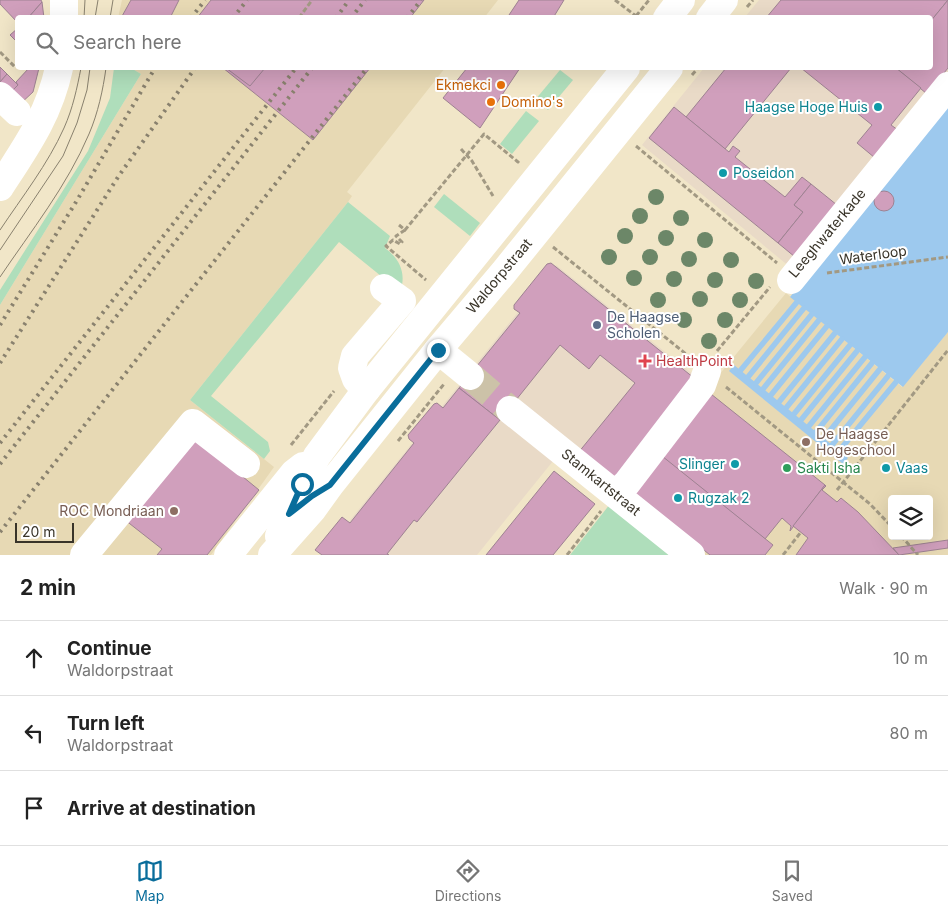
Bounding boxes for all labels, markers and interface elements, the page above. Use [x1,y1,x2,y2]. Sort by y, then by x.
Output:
search box [15,15,933,70]
icon: search [33,29,61,57]
text: Search here [73,31,182,54]
place label: Ekmekci [436,76,491,93]
marker: Ekmekci [495,79,507,91]
place label: Domino's [501,93,563,110]
marker: Domino's [485,96,497,108]
place label: Haagse Hoge Huis [745,98,868,115]
marker: Haagse Hoge Huis [872,101,884,113]
place label: Poseidon [733,164,794,181]
marker: Poseidon [717,167,729,179]
street label: Leeghwaterkade [784,185,869,281]
street label: Waldorpstraat [462,234,535,317]
street label: Waterloop [838,241,908,268]
place label: De Haagse Scholen [607,308,679,341]
marker: De Haagse Scholen [591,319,603,331]
route end [427,339,450,362]
place label: HealthPoint [656,352,733,369]
marker: HealthPoint [638,354,652,368]
place label: De Haagse Hogeschool [816,425,895,458]
marker: De Haagse Hogeschool [800,436,812,448]
street label: Stamkartstraat [558,445,645,519]
place label: Slinger [679,455,725,472]
marker: Slinger [729,458,741,470]
place label: Sakti Isha [797,459,861,476]
place label: Vaas [896,459,928,476]
marker: Sakti Isha [781,462,793,474]
marker: Vaas [880,462,892,474]
route start [291,473,314,496]
place label: Rugzak 2 [688,489,750,506]
marker: Rugzak 2 [672,492,684,504]
map controls [888,495,933,540]
button: layers [888,495,933,540]
place label: ROC Mondriaan [59,502,164,519]
marker: ROC Mondriaan [168,505,180,517]
scale bar [15,520,74,543]
text: 20 m [22,523,56,540]
text: 2 min [20,575,76,600]
text: Walk · 90 m [839,578,928,598]
text: Continue [67,637,152,660]
icon: ahead [20,644,48,672]
text: 10 m [893,648,928,668]
text: Waldorpstraat [67,660,173,680]
text: Turn left [67,712,145,735]
icon: left [20,719,48,747]
text: 80 m [889,723,928,743]
text: Waldorpstraat [67,735,173,755]
icon: arrive [20,794,48,822]
text: Arrive at destination [67,797,256,820]
tab: Map [135,857,164,904]
tab: Directions [435,857,501,904]
tab: Saved [772,857,813,904]

